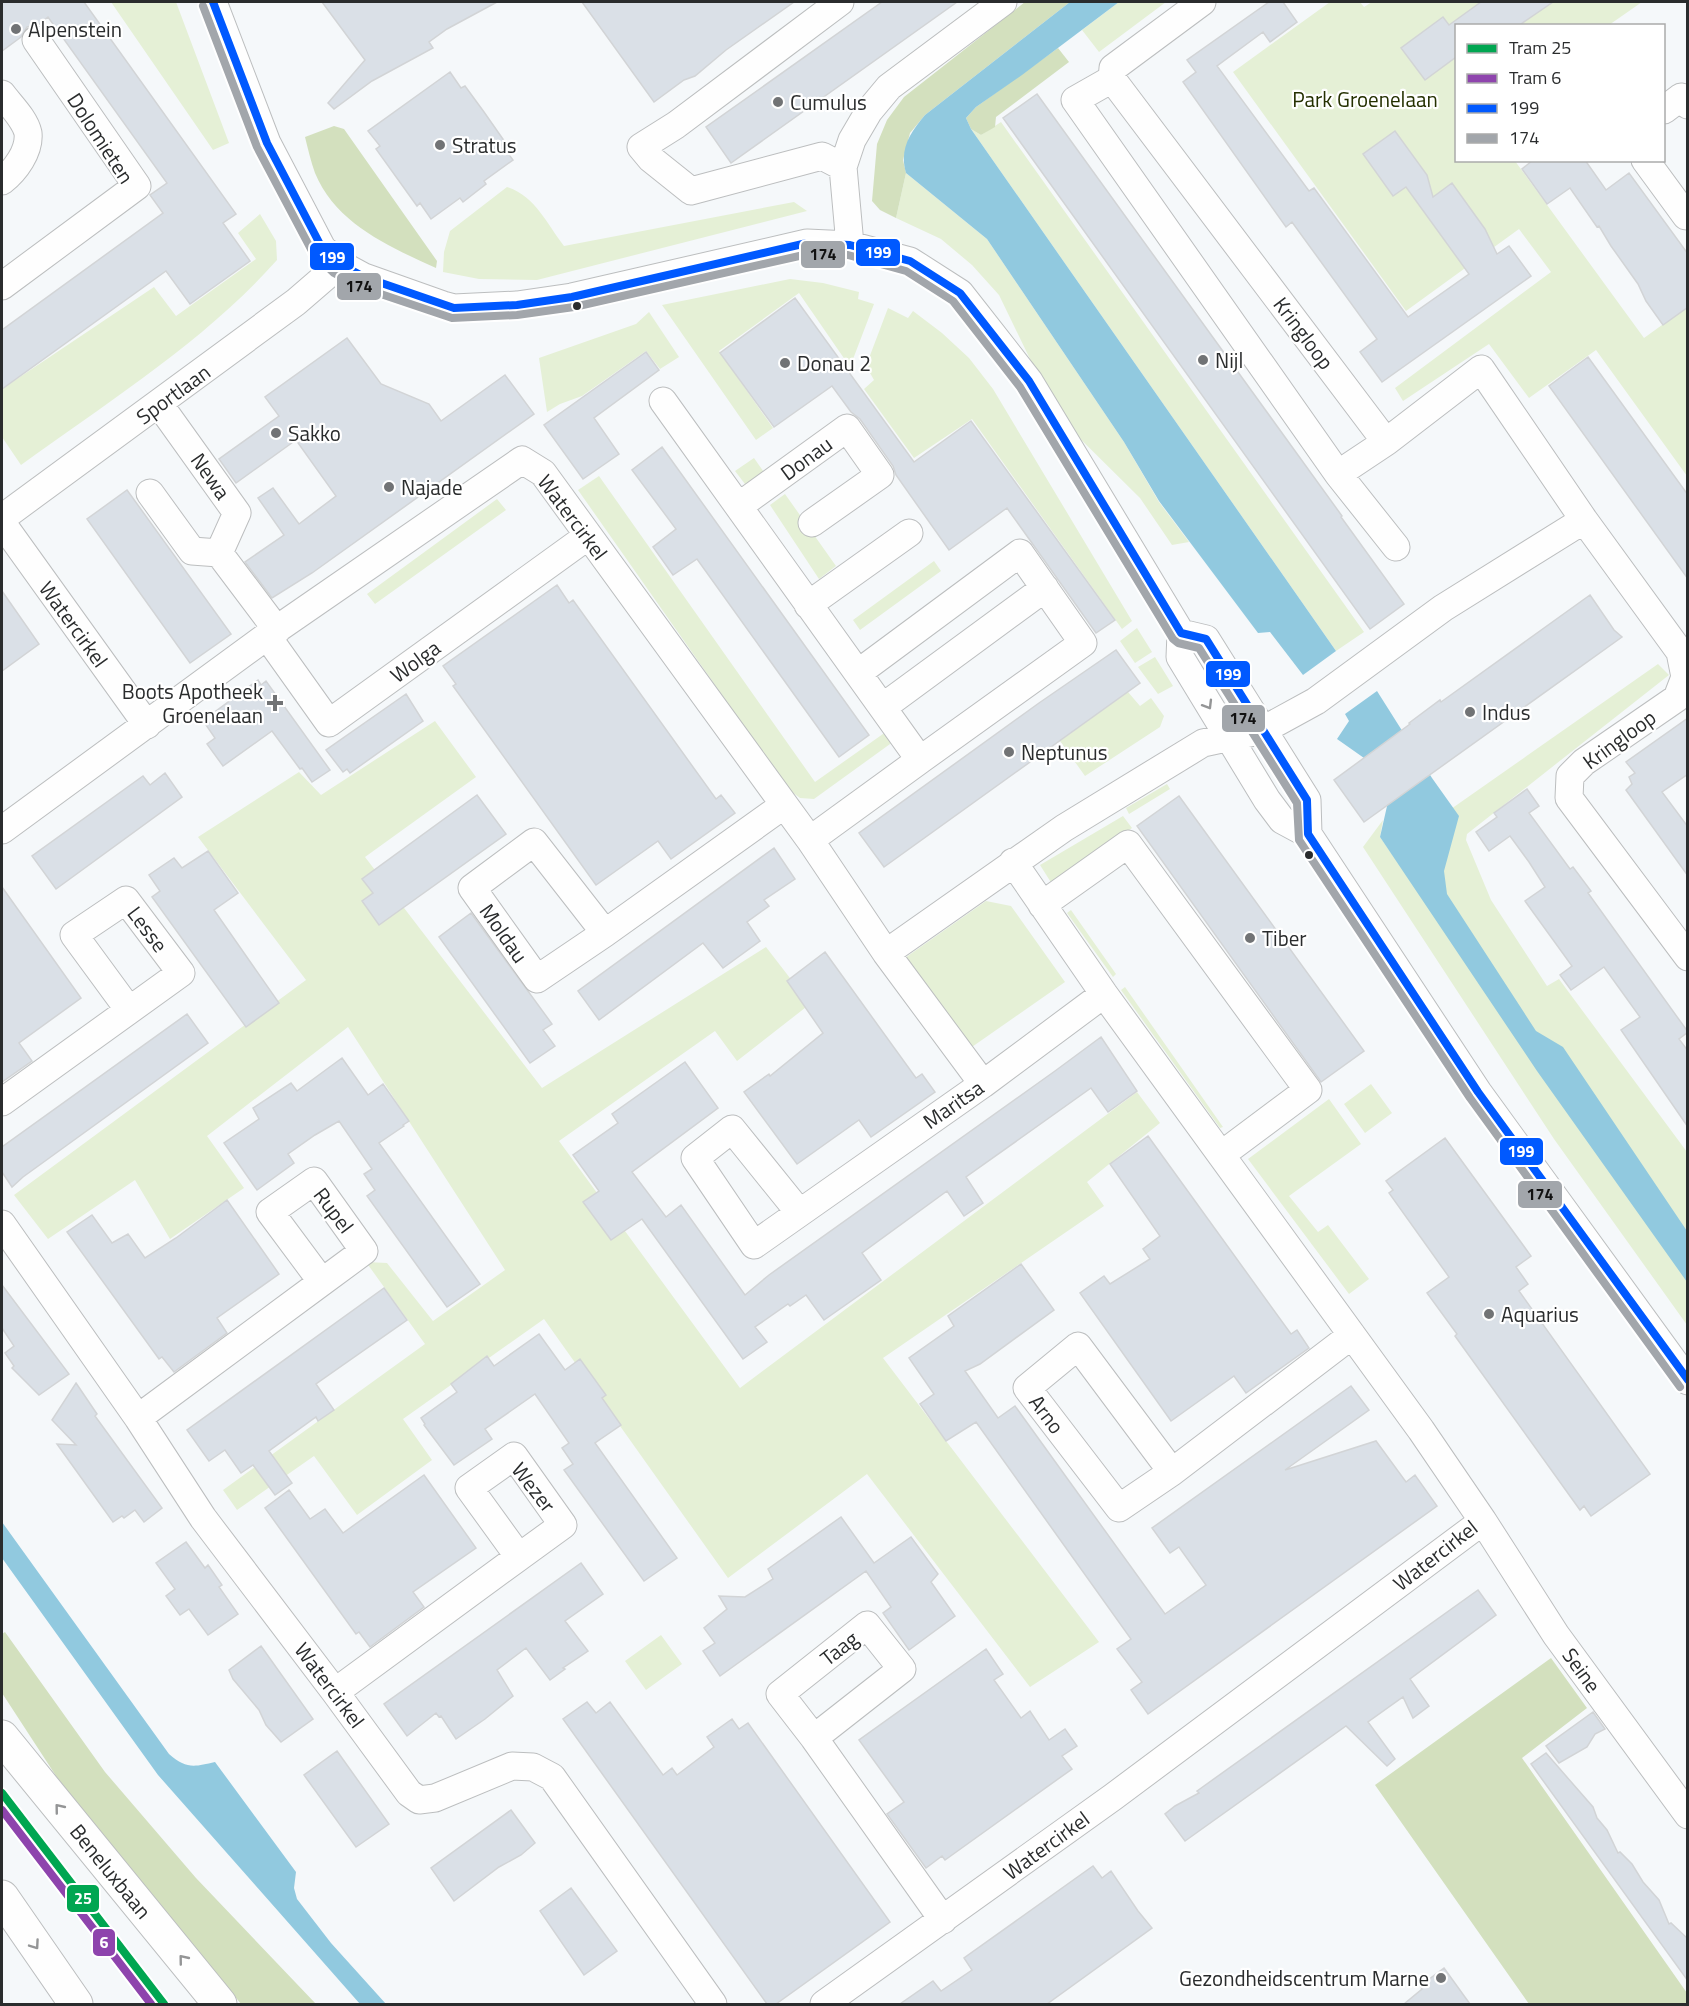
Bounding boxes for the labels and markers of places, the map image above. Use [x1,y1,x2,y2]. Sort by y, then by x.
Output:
place label: Alpenstein [28,13,122,45]
marker: Alpenstein [9,22,23,36]
place label: Cumulus [790,86,867,118]
marker: Cumulus [771,95,785,109]
place label: Stratus [452,129,517,161]
marker: Stratus [433,138,447,152]
unlabelled marker [571,300,583,312]
place label: Nijl [1215,344,1243,376]
place label: Donau 2 [797,347,871,379]
marker: Nijl [1196,353,1210,367]
marker: Donau 2 [778,356,792,370]
place label: Sakko [288,417,341,449]
marker: Sakko [269,426,283,440]
place label: Najade [401,471,463,503]
marker: Najade [382,480,396,494]
place label: Boots Apotheek Groenelaan [122,675,263,731]
marker: Boots Apotheek Groenelaan [268,696,282,710]
place label: Indus [1482,696,1530,728]
marker: Indus [1463,705,1477,719]
place label: Neptunus [1021,736,1107,768]
marker: Neptunus [1002,745,1016,759]
unlabelled marker [1303,849,1315,861]
place label: Tiber [1262,922,1307,954]
marker: Tiber [1243,931,1257,945]
place label: Aquarius [1501,1298,1579,1330]
marker: Aquarius [1482,1307,1496,1321]
place label: Gezondheidscentrum Marne [1179,1962,1429,1994]
marker: Gezondheidscentrum Marne [1434,1971,1448,1985]

